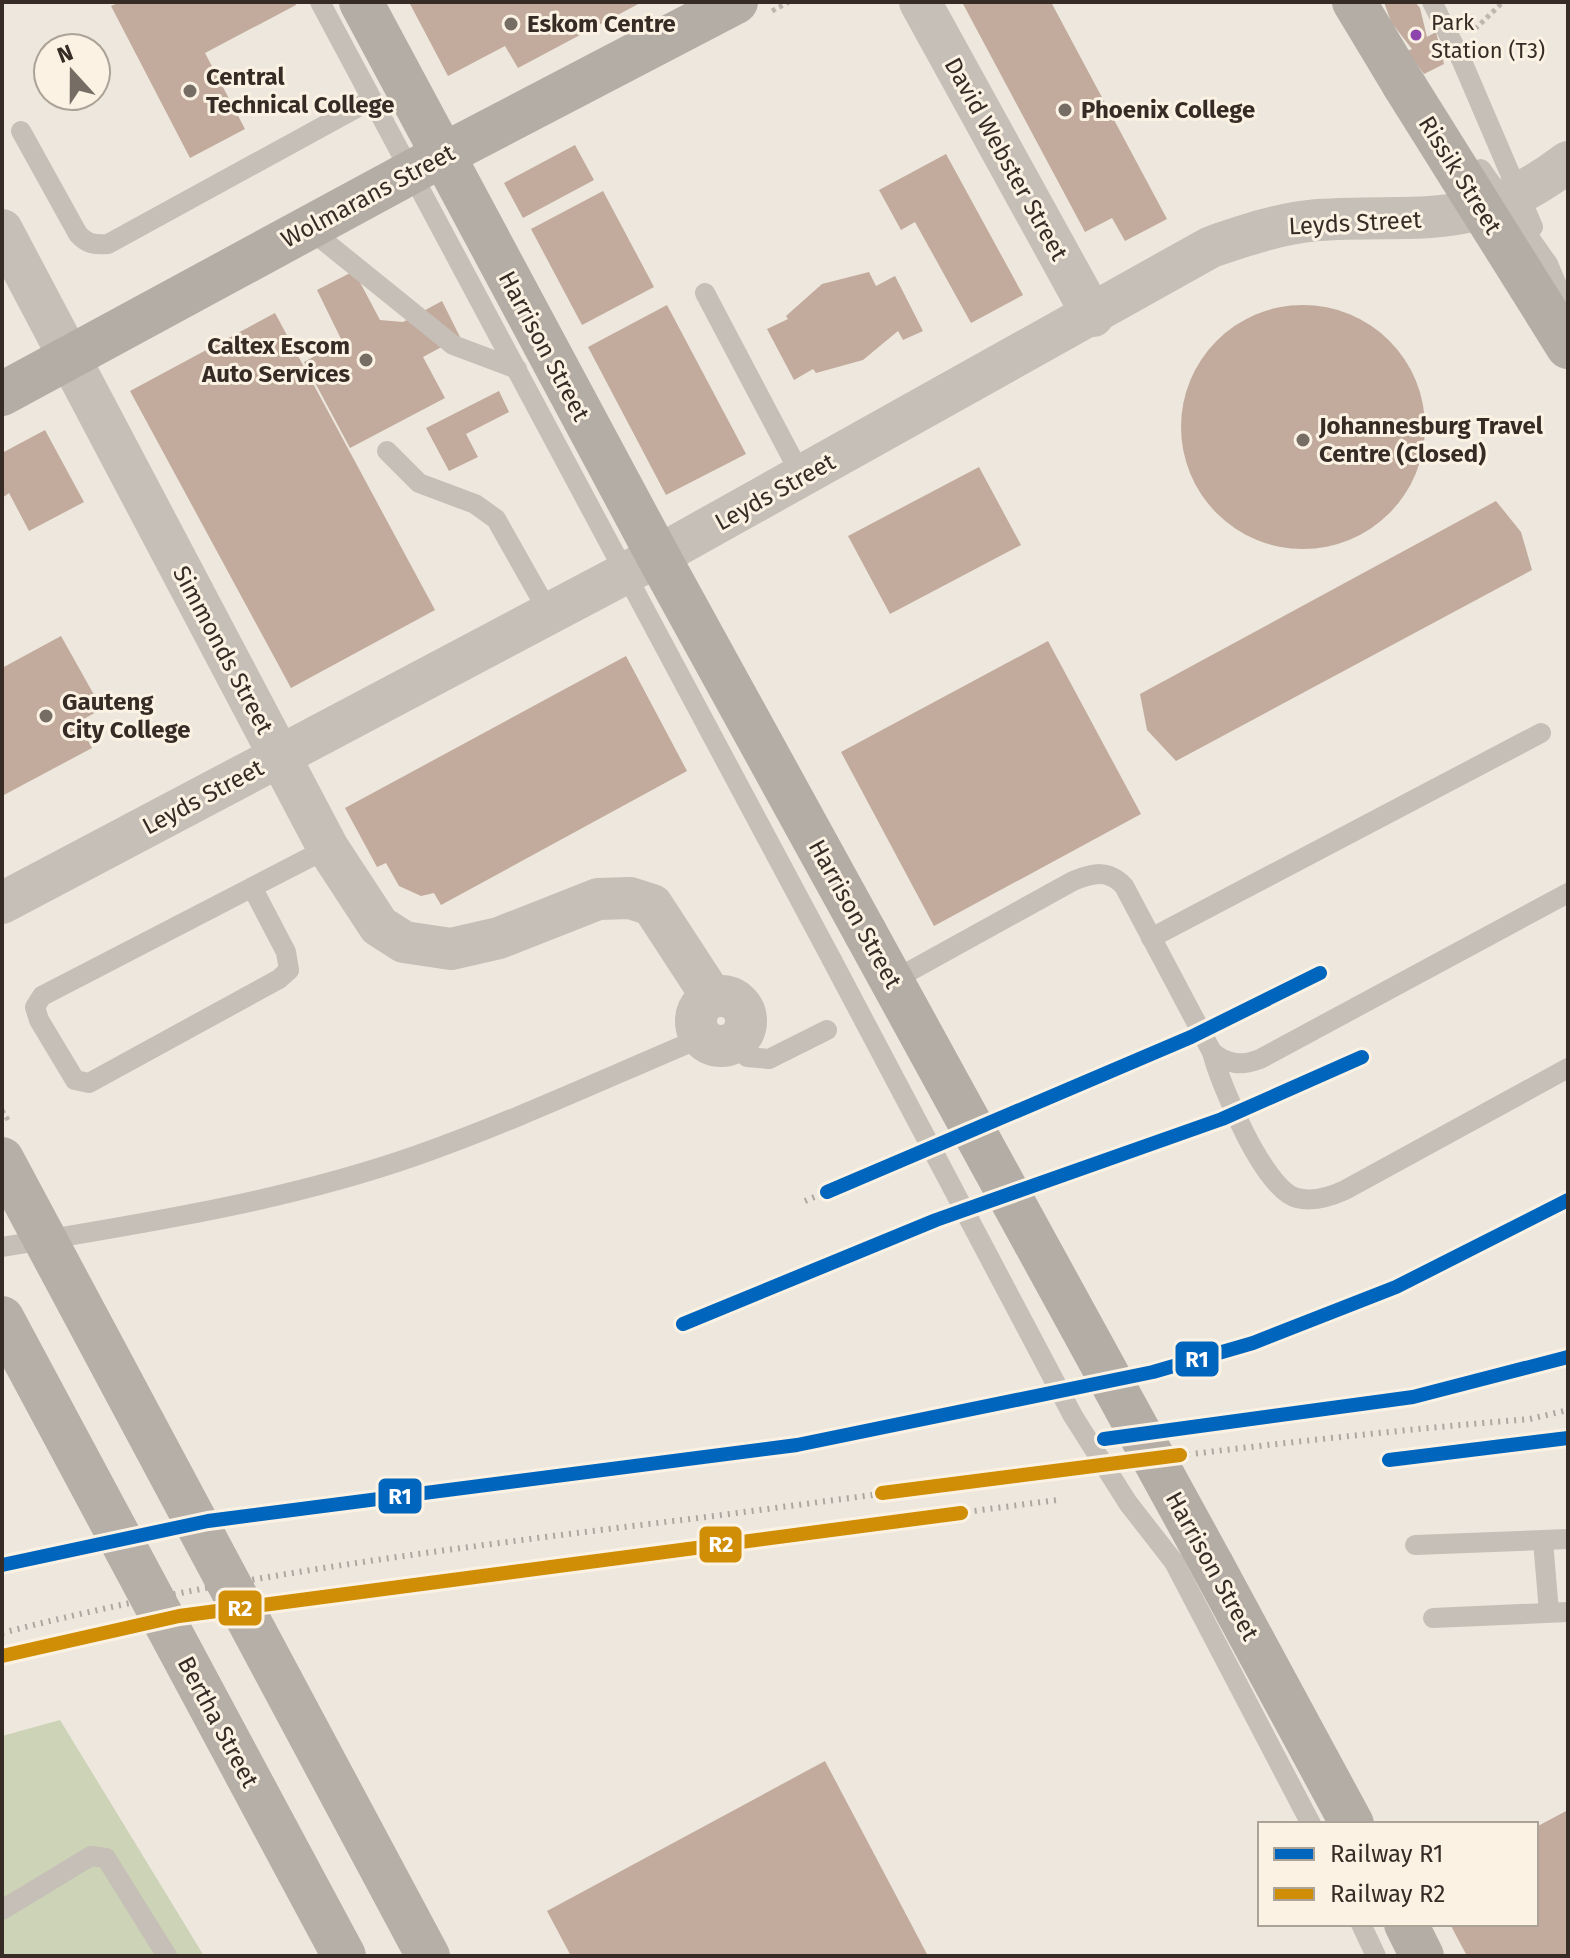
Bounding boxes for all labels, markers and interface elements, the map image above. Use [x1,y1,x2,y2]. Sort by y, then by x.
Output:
place label: Park Station (T3) [1431,9,1545,64]
place label: Eskom Centre [527,10,676,38]
marker: Eskom Centre [502,15,520,33]
marker: Park Station (T3) [1408,27,1424,43]
north arrow [32,32,112,112]
text: N [53,39,77,69]
street label: David Webster Street [939,53,1074,266]
place label: Central Technical College [206,63,395,119]
marker: Central Technical College [181,82,199,100]
place label: Phoenix College [1081,96,1255,124]
marker: Phoenix College [1056,101,1074,119]
street label: Rissik Street [1413,111,1508,240]
street label: Wolmarans Street [276,138,460,254]
street label: Leyds Street [1288,206,1423,240]
street label: Harrison Street [493,266,595,426]
place label: Caltex Escom Auto Services [201,332,350,388]
marker: Caltex Escom Auto Services [357,351,375,369]
place label: Johannesburg Travel Centre (Closed) [1318,412,1544,468]
marker: Johannesburg Travel Centre (Closed) [1294,431,1312,449]
street label: Leyds Street [710,447,840,537]
street label: Simmonds Street [167,561,279,739]
place label: Gauteng City College [62,688,191,744]
marker: Gauteng City College [37,707,55,725]
street label: Leyds Street [138,753,269,841]
street label: Harrison Street [803,835,908,993]
line badge: R1 [1174,1340,1220,1378]
text: R1 [1185,1346,1209,1373]
line badge: R1 [377,1477,423,1515]
text: R1 [388,1483,412,1510]
street label: Harrison Street [1160,1487,1265,1645]
line badge: R2 [698,1525,743,1564]
text: R2 [709,1531,733,1558]
line badge: R2 [217,1589,263,1627]
text: R2 [228,1595,252,1622]
street label: Bertha Street [172,1652,264,1793]
legend [1258,1822,1538,1926]
text: Railway R1 [1330,1840,1444,1868]
text: Railway R2 [1330,1880,1445,1908]

